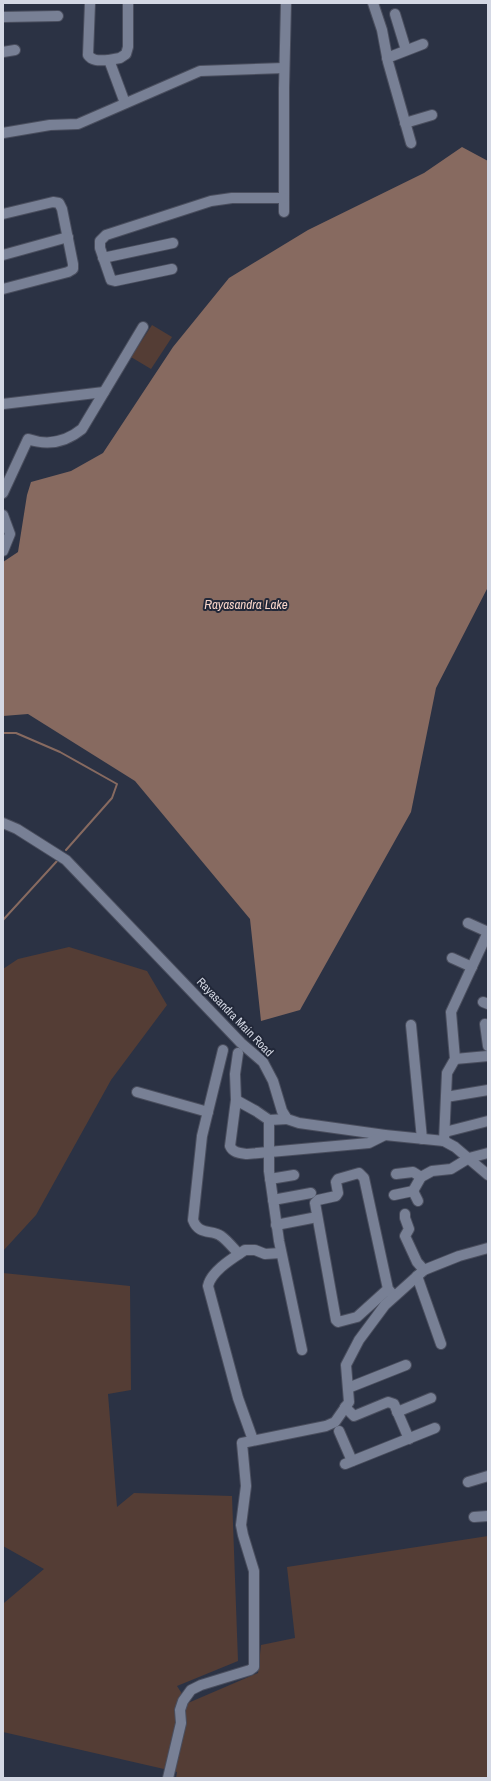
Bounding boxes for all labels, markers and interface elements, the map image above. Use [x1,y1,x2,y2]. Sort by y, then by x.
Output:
water label: Rayasandra Lake [204,596,288,613]
street label: Rayasandra Main Road [193,974,277,1060]

